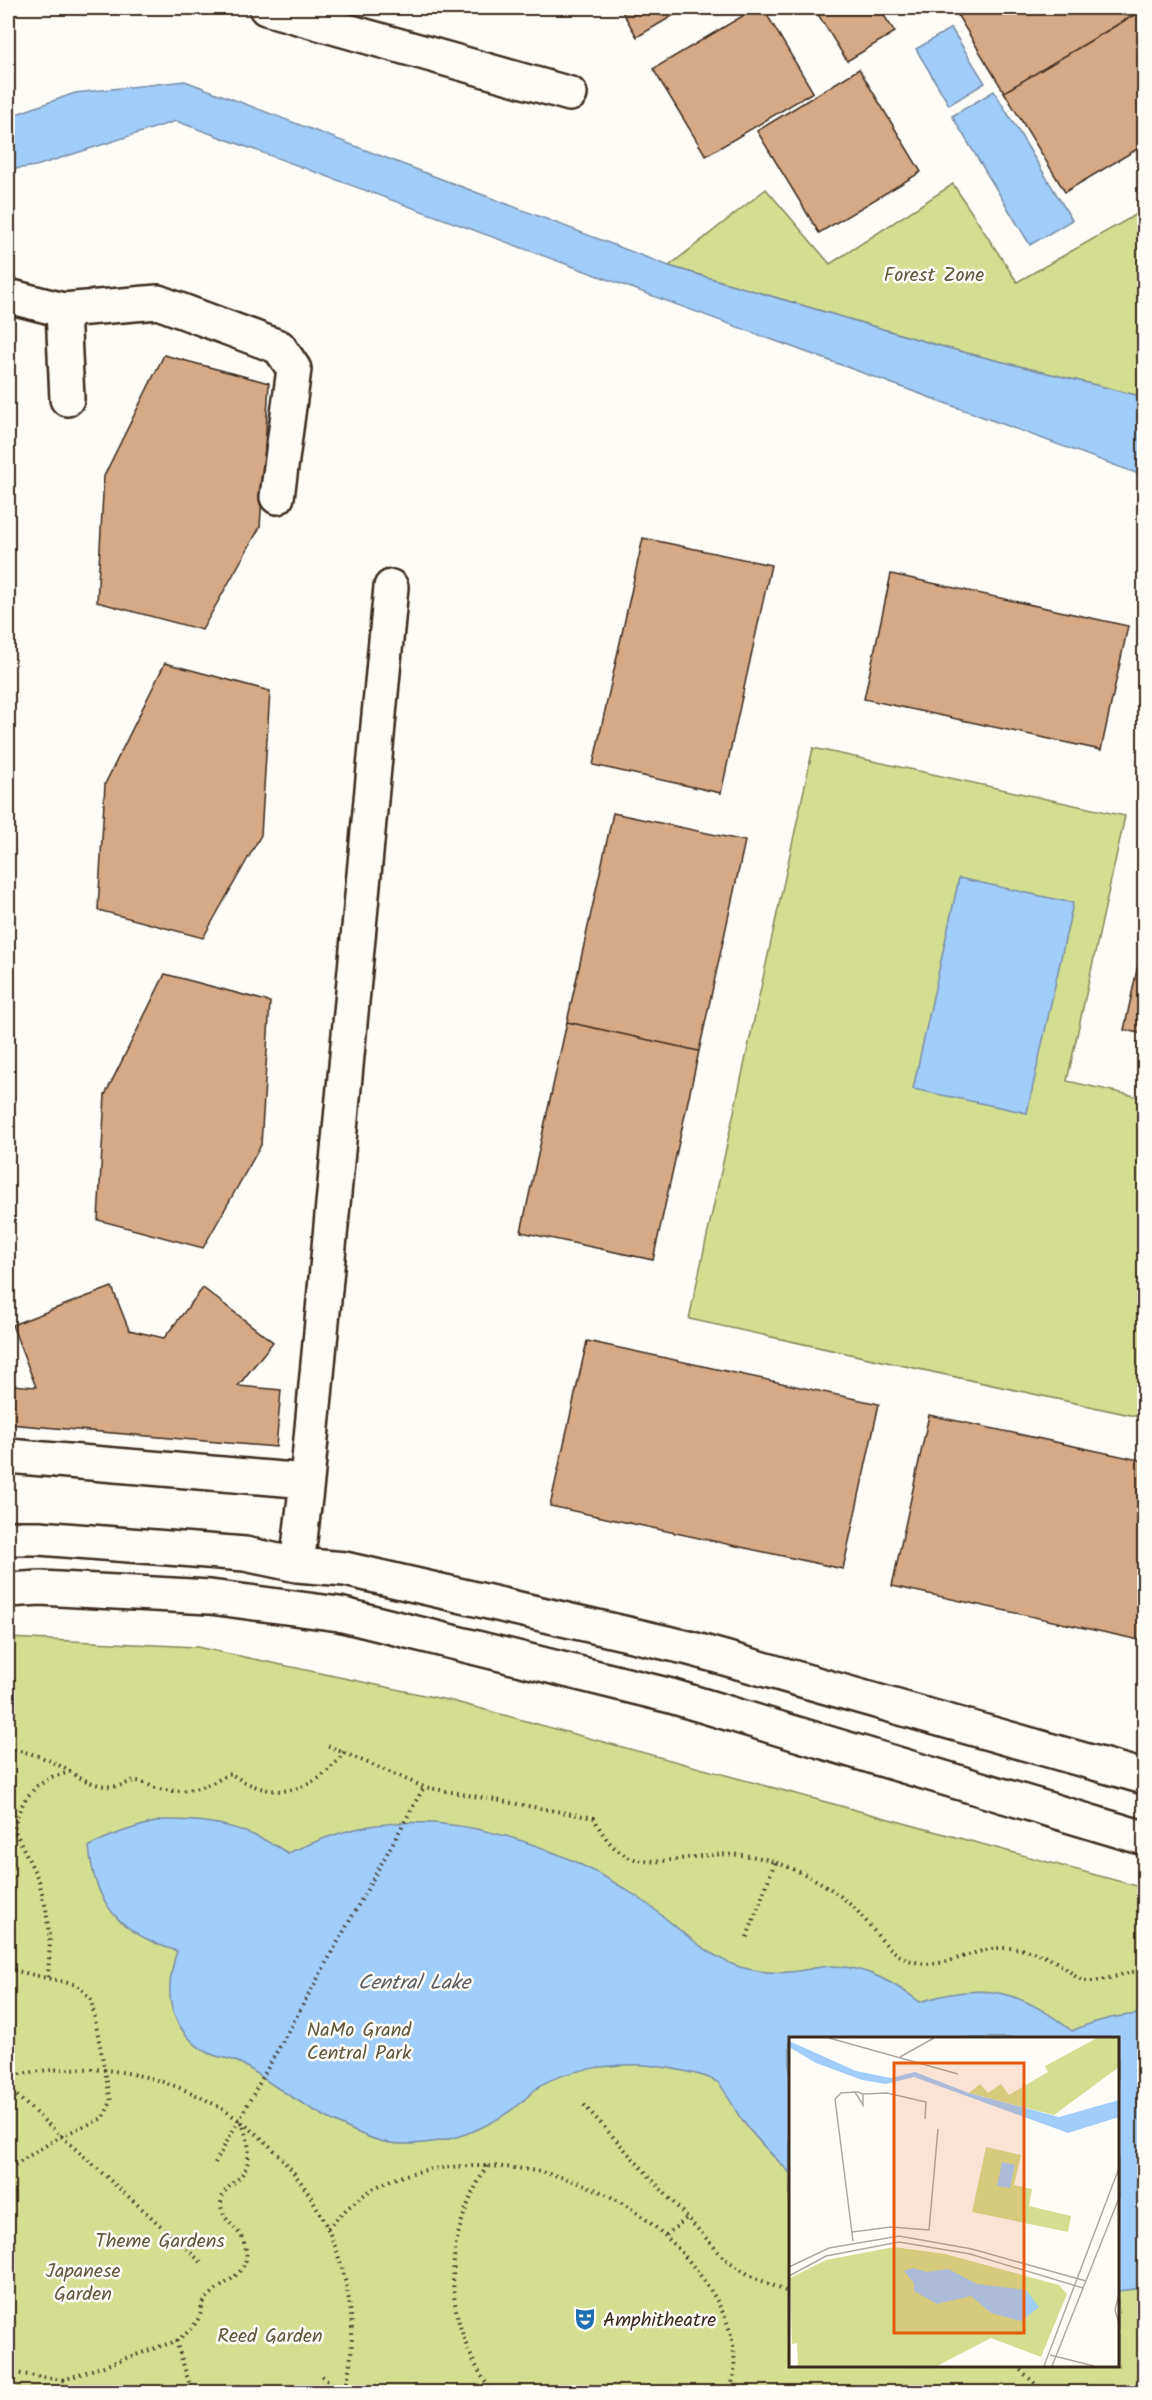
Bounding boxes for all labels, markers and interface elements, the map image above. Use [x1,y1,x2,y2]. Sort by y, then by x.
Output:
park label: Forest Zone [884,260,984,292]
water label: Central Lake [358,1967,473,2000]
park label: NaMo Grand Central Park [307,2015,412,2070]
inset map [789,2037,1119,2367]
park label: Theme Gardens [95,2226,225,2258]
park label: Japanese Garden [46,2256,120,2311]
place label: Amphitheatre [603,2305,716,2337]
theatre icon: Amphitheatre [572,2306,598,2332]
park label: Reed Garden [217,2321,323,2353]

